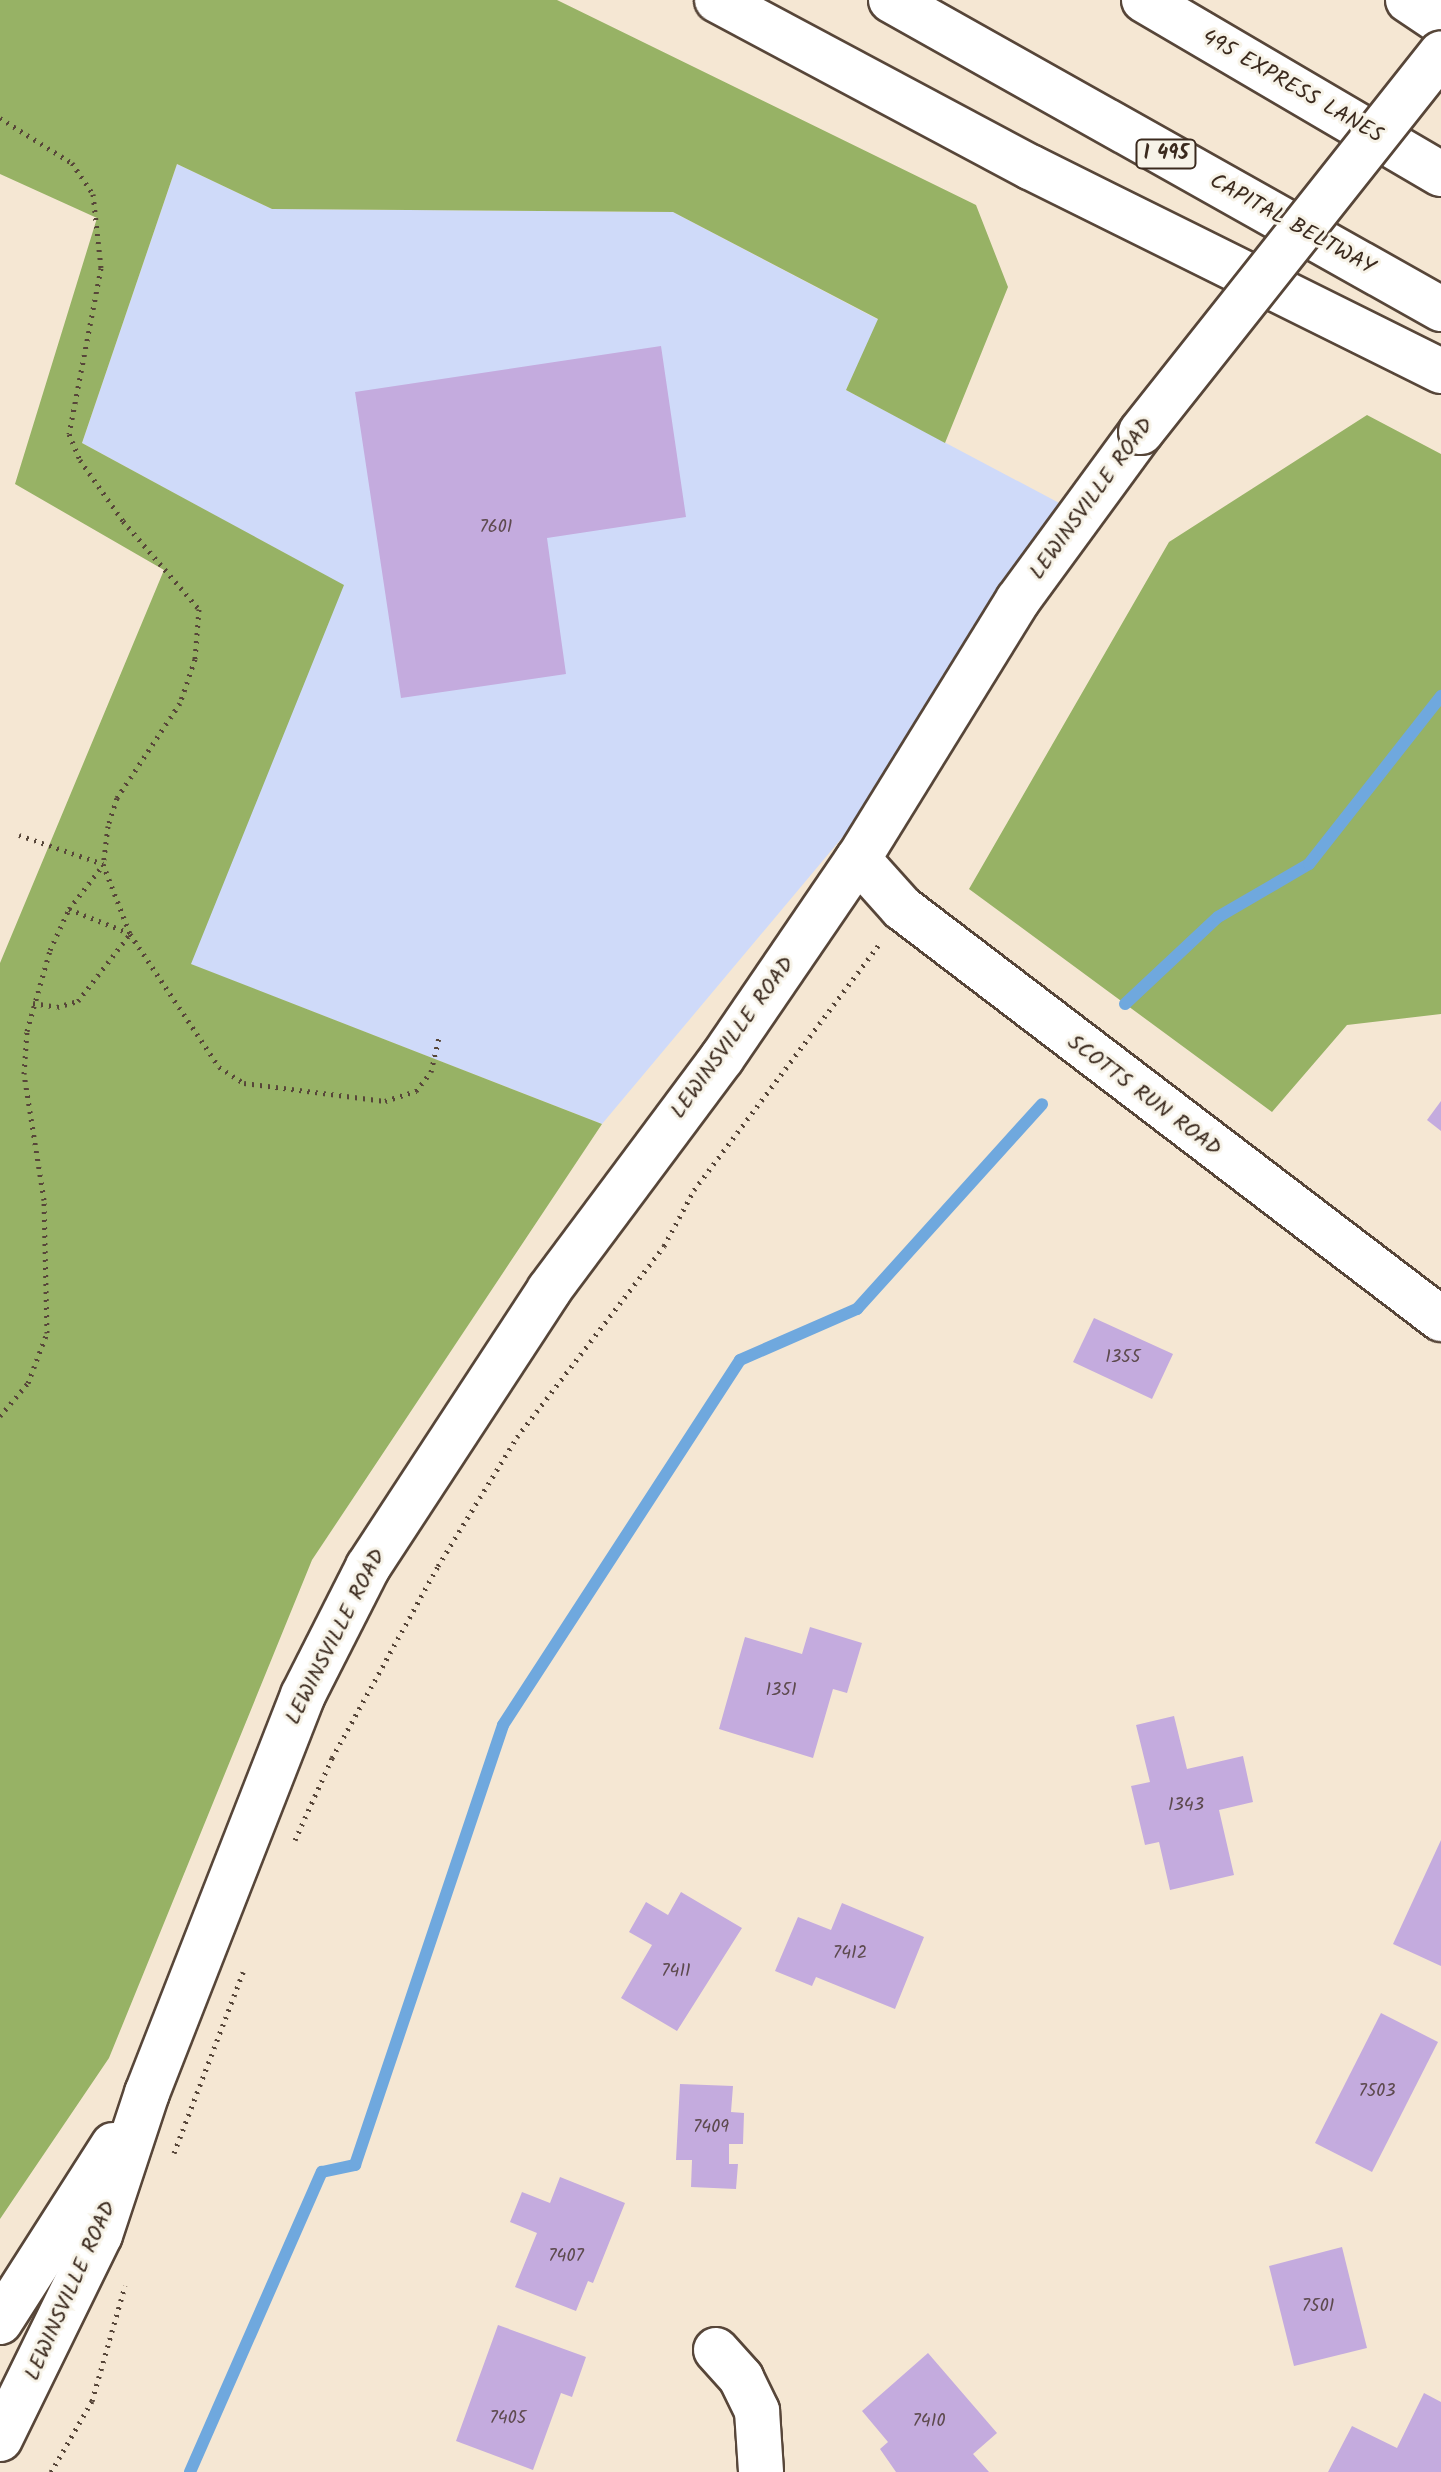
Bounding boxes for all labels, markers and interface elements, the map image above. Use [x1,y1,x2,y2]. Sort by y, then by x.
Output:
street label: 495 EXPRESS LANES [1197,24,1387,150]
road number: I 495 [1134,138,1198,170]
street label: CAPITAL BELTWAY [1205,169,1379,281]
street label: LEWINSVILLE ROAD [1024,413,1160,585]
house number: 7601 [480,517,512,539]
street label: LEWINSVILLE ROAD [665,952,801,1124]
street label: SCOTTS RUN ROAD [1062,1029,1226,1163]
house number: 1355 [1105,1347,1141,1369]
street label: LEWINSVILLE ROAD [280,1545,392,1729]
house number: 1351 [765,1680,797,1702]
house number: 1343 [1168,1795,1204,1817]
house number: 7412 [833,1943,867,1965]
house number: 7411 [661,1961,691,1983]
house number: 7503 [1358,2081,1396,2103]
house number: 7409 [693,2117,729,2139]
street label: LEWINSVILLE ROAD [20,2197,122,2385]
house number: 7407 [548,2246,584,2268]
house number: 7501 [1302,2296,1334,2318]
house number: 7405 [490,2408,526,2430]
house number: 7410 [913,2411,945,2433]

